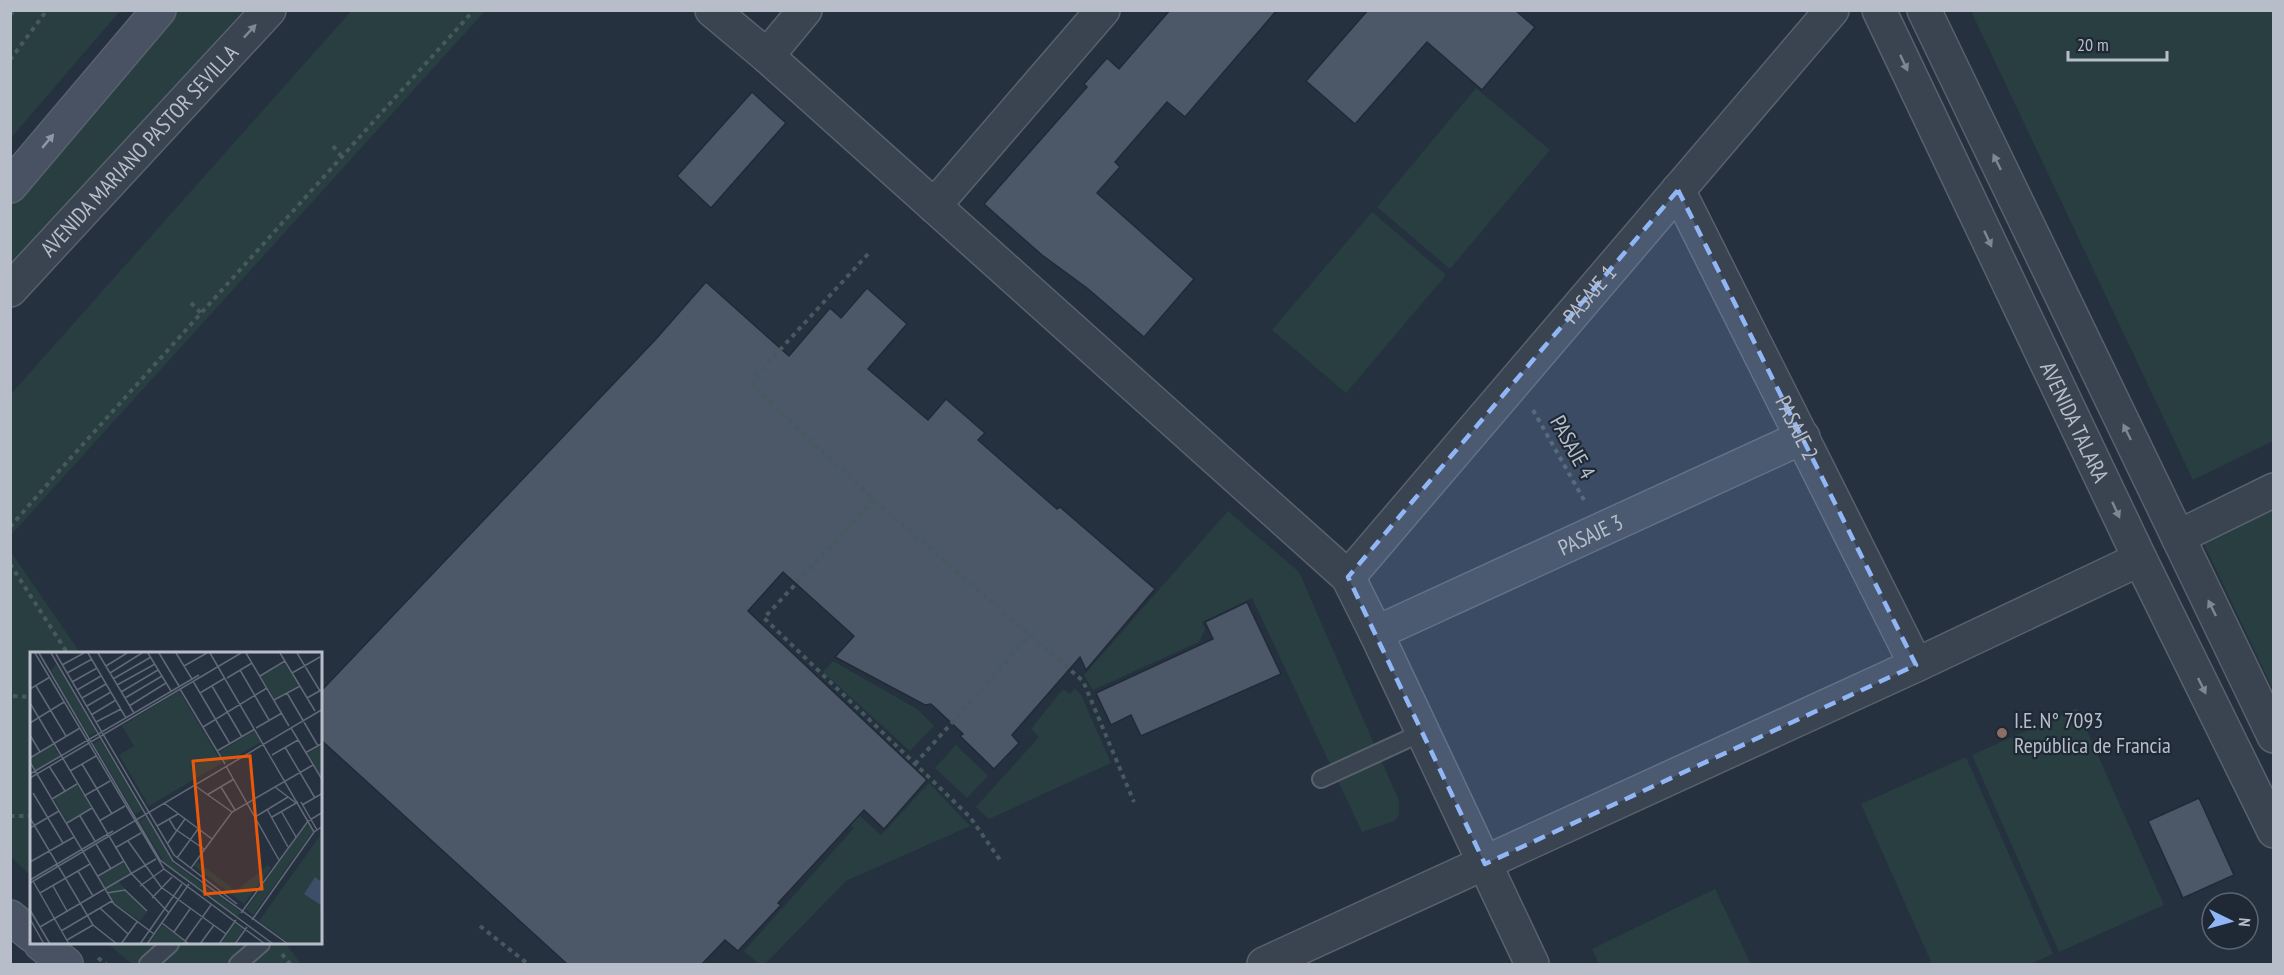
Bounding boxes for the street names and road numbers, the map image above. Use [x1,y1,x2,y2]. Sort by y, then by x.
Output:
street label: AVENIDA MARIANO PASTOR SEVILLA [34,38,244,262]
street label: PASAJE 1 [1557,259,1622,329]
street label: AVENIDA TALARA [2034,357,2116,487]
street label: PASAJE 2 [1769,391,1825,465]
street label: PASAJE 4 [1544,410,1602,484]
street label: PASAJE 3 [1554,508,1627,562]

